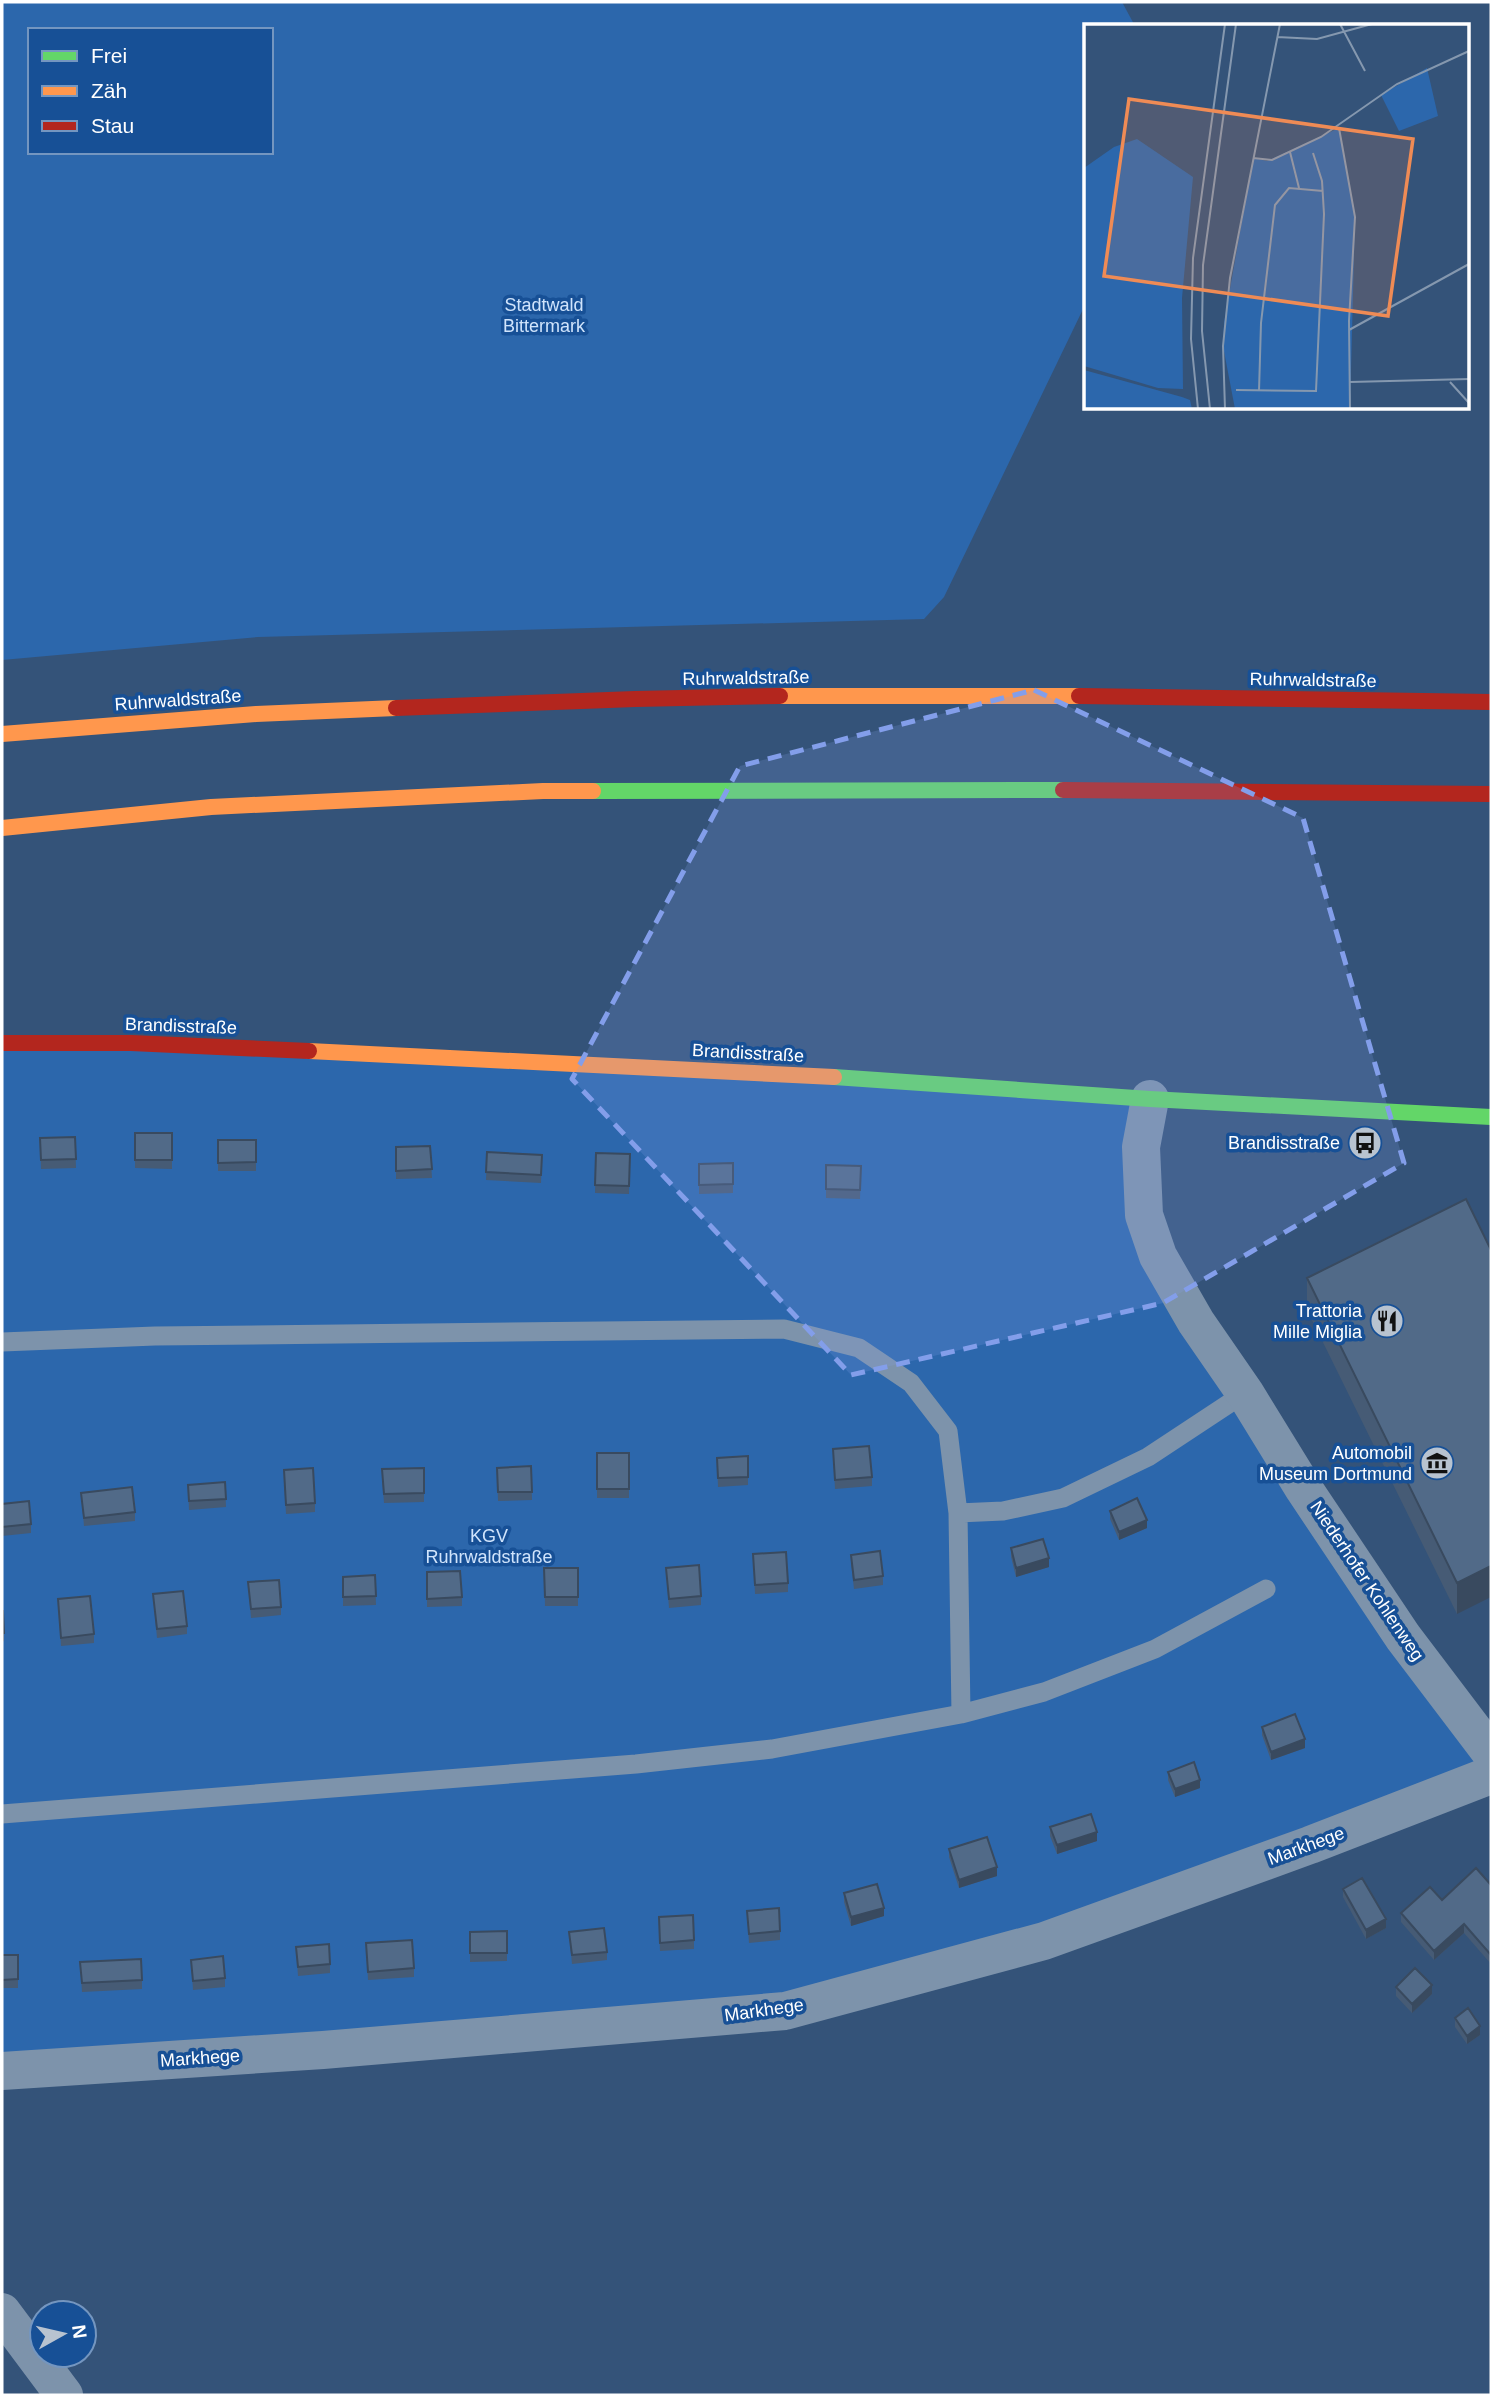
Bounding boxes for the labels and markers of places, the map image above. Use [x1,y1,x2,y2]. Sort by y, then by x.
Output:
bus stop icon: Brandisstraße [1346,1124,1384,1162]
place label: Brandisstraße [1228,1133,1340,1153]
place label: Trattoria Mille Miglia [1273,1301,1363,1342]
restaurant icon: Trattoria Mille Miglia [1368,1302,1406,1340]
place label: Automobil Museum Dortmund [1259,1443,1412,1484]
museum icon: Automobil Museum Dortmund [1418,1444,1456,1482]

